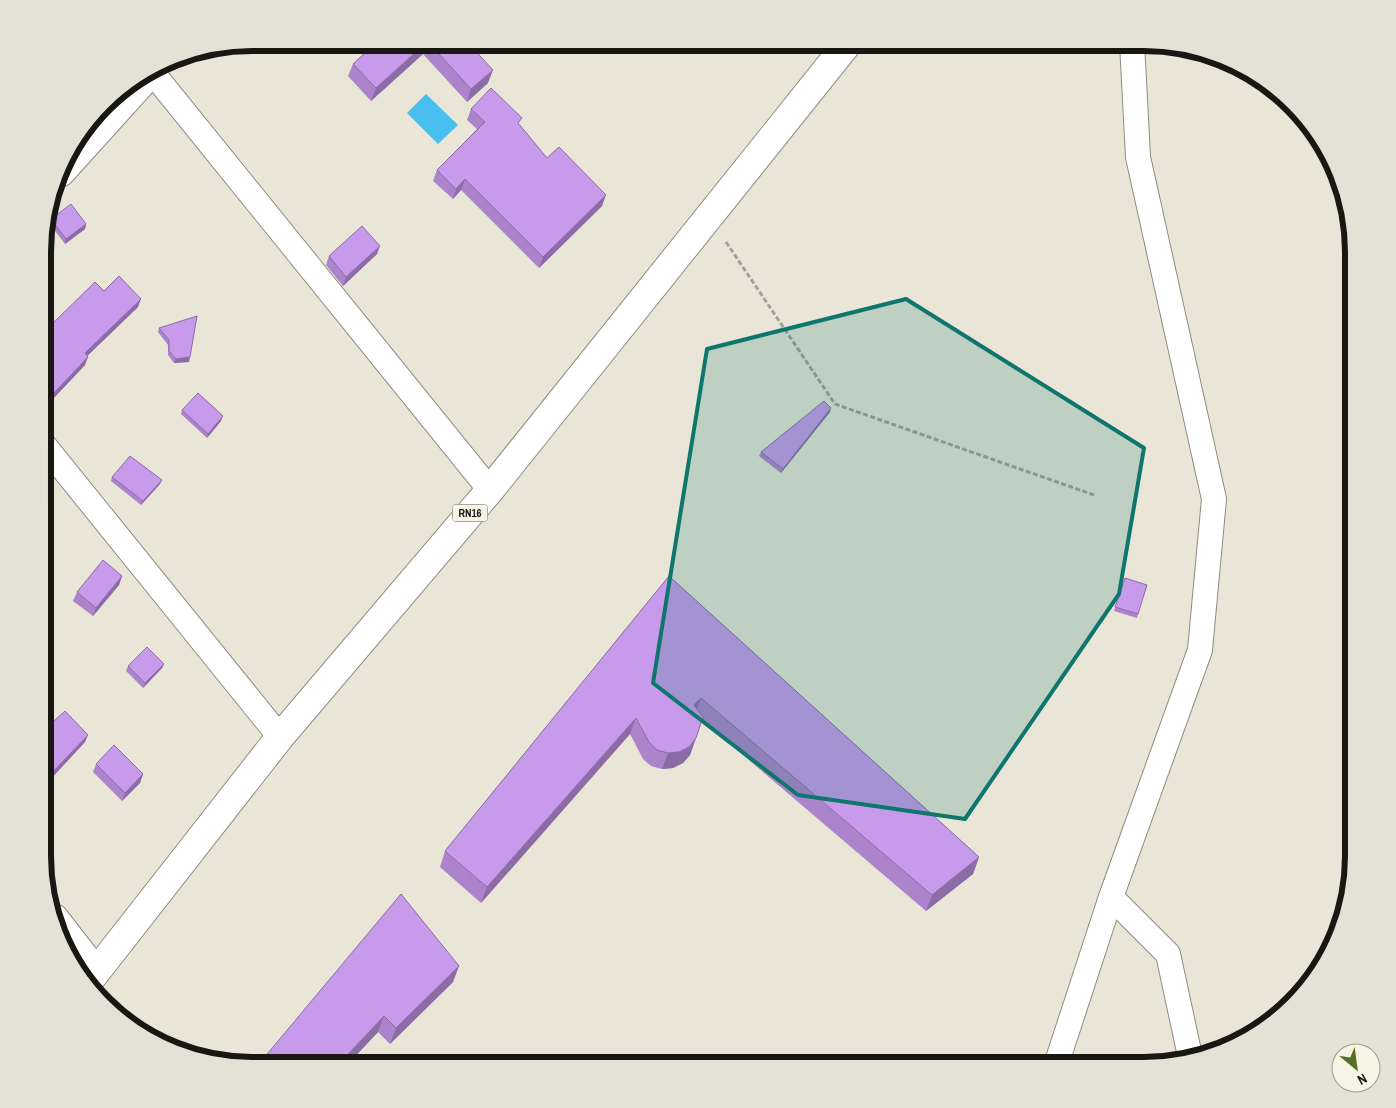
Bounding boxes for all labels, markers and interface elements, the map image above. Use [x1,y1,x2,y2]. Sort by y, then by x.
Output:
road number: RN16 [452,504,488,522]
north arrow [1331,1043,1381,1093]
text: N [1354,1069,1370,1089]

